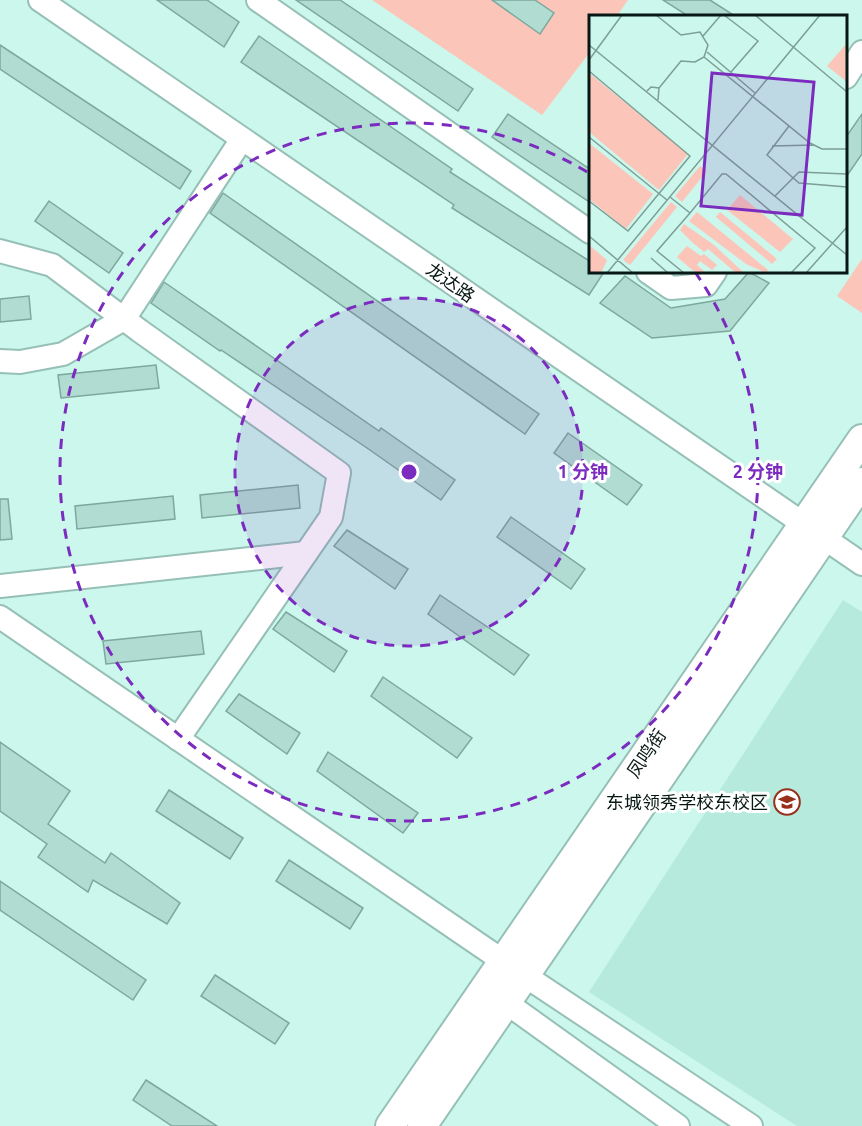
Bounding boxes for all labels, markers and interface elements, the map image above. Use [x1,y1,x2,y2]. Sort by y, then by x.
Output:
inset map [589,15,847,273]
street label: 龙达路 [423,258,479,306]
text: 1 分钟 [558,461,608,481]
text: 2 分钟 [733,461,783,481]
centre of rings [399,462,419,482]
street label: 凤鸣街 [623,725,669,781]
school or university icon: 东城领秀学校东校区 [772,787,802,817]
place label: 东城领秀学校东校区 [606,792,768,812]

